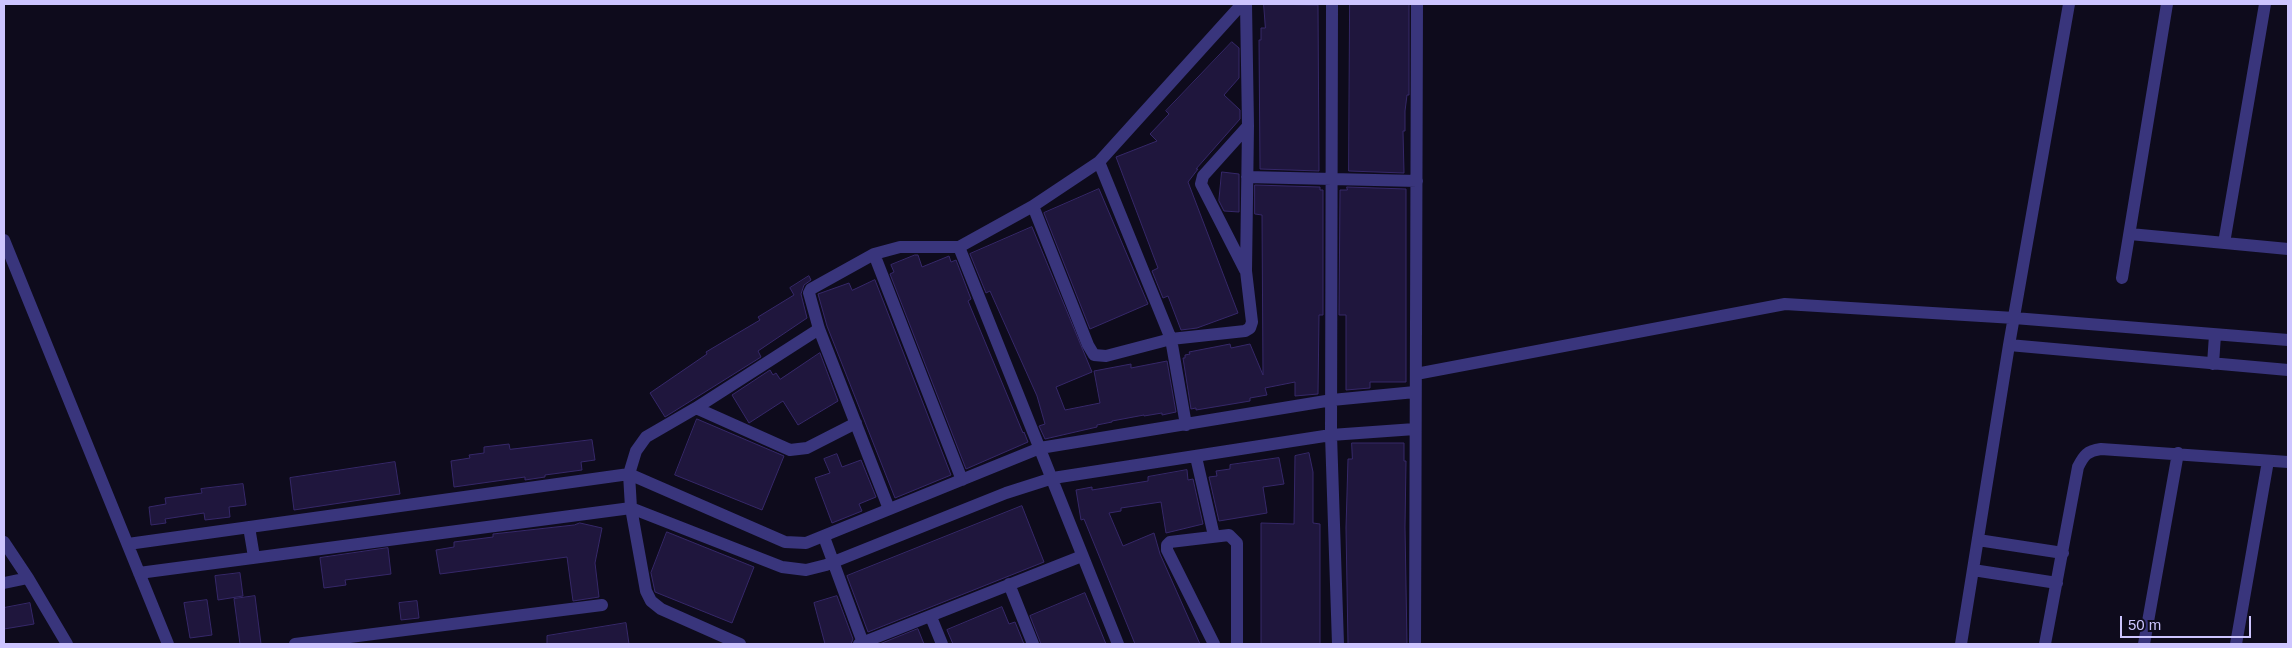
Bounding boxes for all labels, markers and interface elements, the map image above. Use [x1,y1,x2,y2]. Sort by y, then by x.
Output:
scale bar [2122,606,2253,638]
text: 50 m [2128,616,2161,633]

